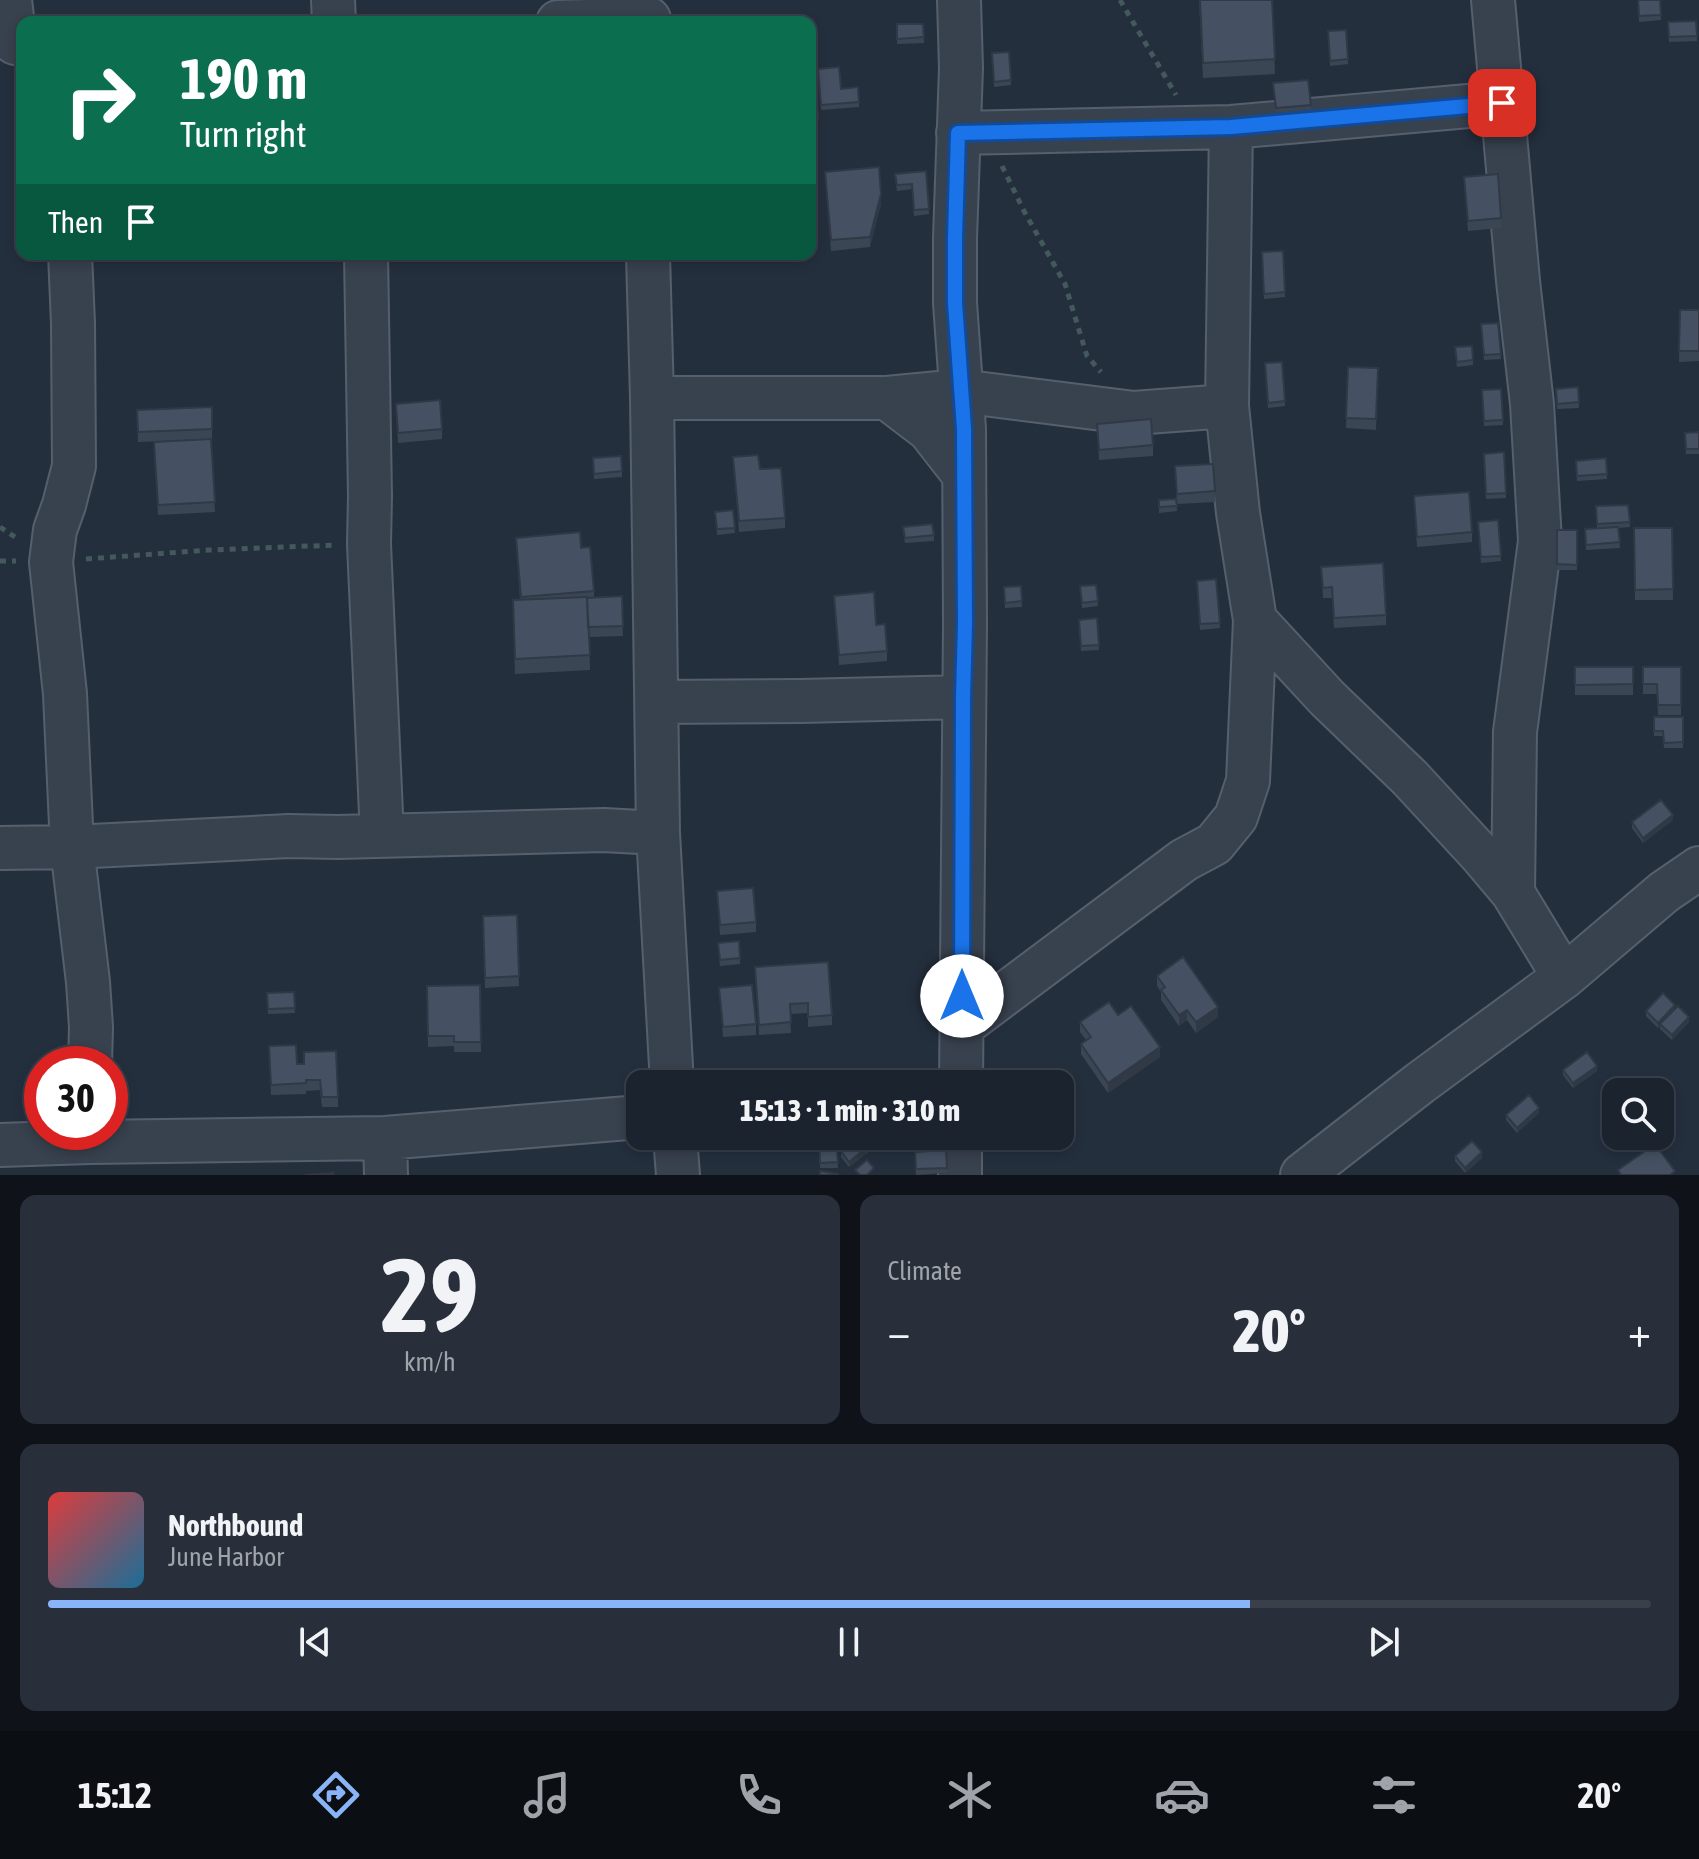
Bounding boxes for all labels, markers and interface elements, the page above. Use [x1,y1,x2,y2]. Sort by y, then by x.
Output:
text: 190 m [180,47,307,111]
icon: right [48,48,152,152]
pin [1468,69,1536,137]
icon: arrive [1480,81,1524,125]
text: Turn right [180,113,307,155]
icon: arrive [119,200,163,244]
text: Then [48,205,103,239]
position arrow [920,954,1004,1038]
speed limit sign: 30 [24,1046,128,1150]
map controls [1602,1078,1674,1150]
button: search [1602,1078,1674,1150]
text: 15:13 · 1 min · 310 m [740,1093,960,1127]
text: 29 [381,1235,479,1354]
text: Climate [888,1256,962,1286]
text: 20° [1233,1296,1306,1365]
text: − [888,1306,910,1356]
text: + [1628,1306,1651,1356]
text: km/h [404,1347,456,1377]
text: Northbound [168,1508,303,1542]
text: June Harbor [168,1542,284,1572]
icon: previous [293,1620,337,1664]
icon: pause [827,1620,871,1664]
icon: next [1362,1620,1406,1664]
icon: directions [308,1767,364,1823]
icon: music [519,1767,575,1823]
icon: phone [731,1767,787,1823]
icon: climate [942,1767,998,1823]
icon: car [1154,1767,1210,1823]
icon: filters [1366,1767,1422,1823]
text: 15:12 [78,1774,152,1816]
text: 20° [1577,1774,1621,1816]

